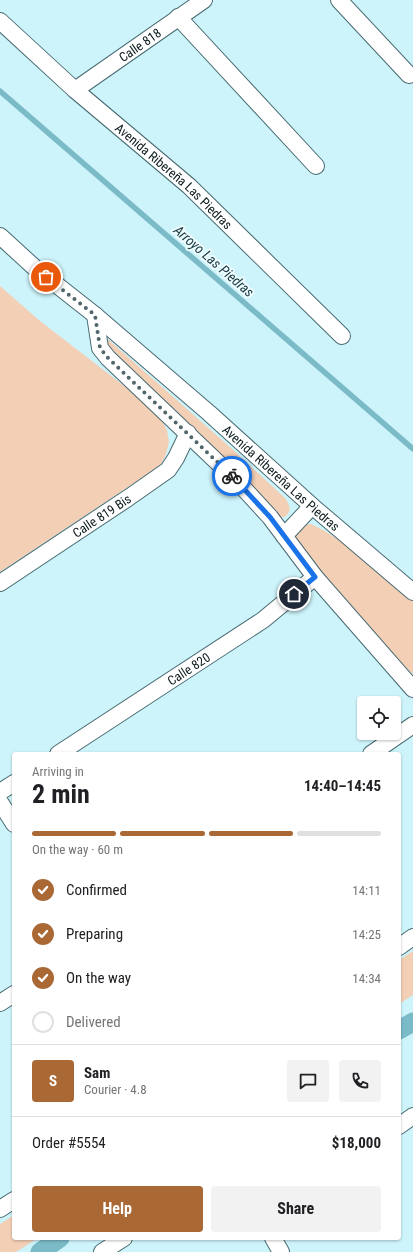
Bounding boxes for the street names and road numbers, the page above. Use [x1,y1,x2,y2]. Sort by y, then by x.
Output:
street label: Calle 818 [116,25,164,65]
street label: Avenida Ribereña Las Piedras [112,120,235,232]
street label: Avenida Ribereña Las Piedras [219,422,343,534]
street label: Calle 819 Bis [70,491,134,541]
street label: Calle 820 [165,650,213,688]

